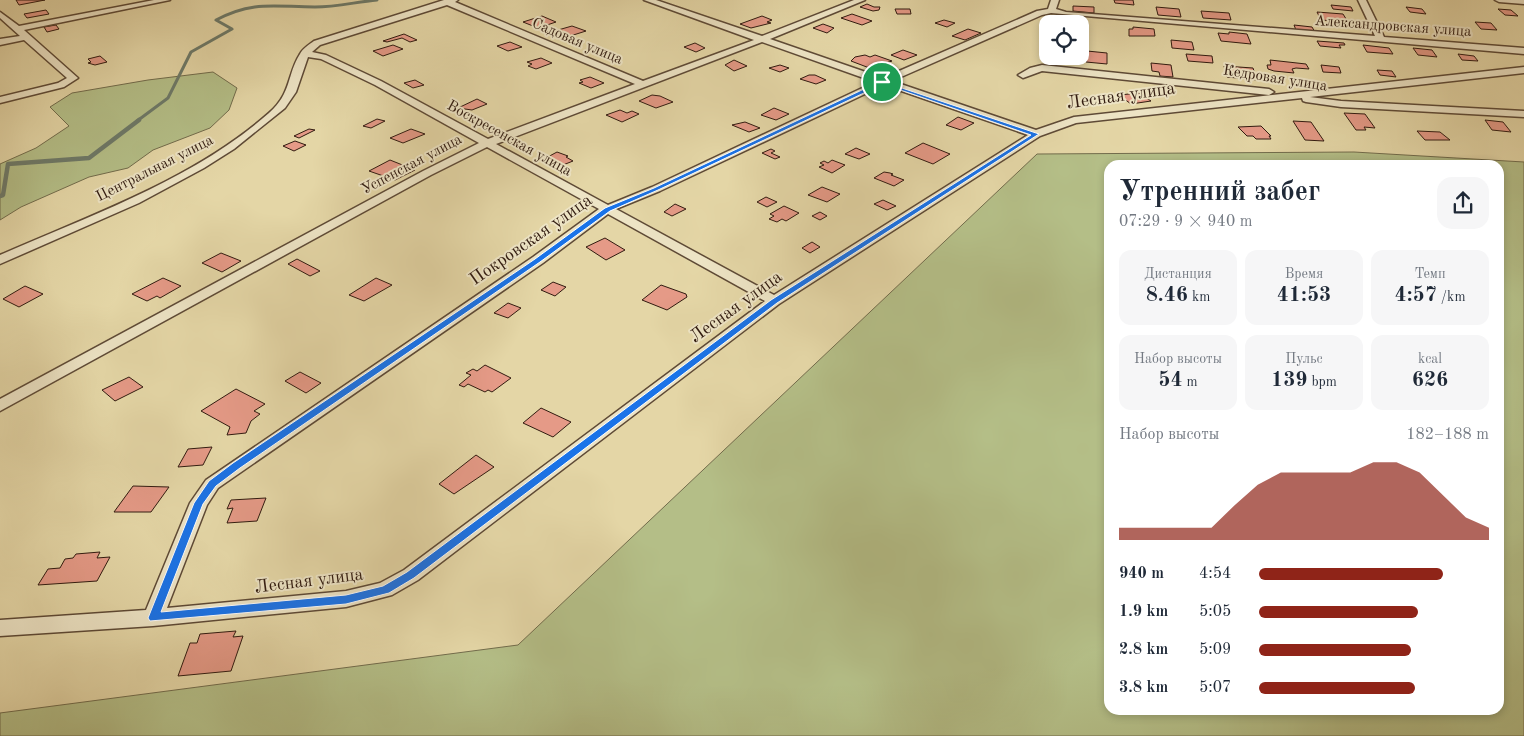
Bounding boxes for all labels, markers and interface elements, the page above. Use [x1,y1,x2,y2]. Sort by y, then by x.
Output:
street label: Александровская улица [1314,14,1473,40]
map controls [1039,15,1089,65]
button: locate [1039,15,1089,65]
street label: Садовая улица [529,16,625,68]
pin [861,61,903,103]
street label: Кедровая улица [1222,63,1329,95]
icon: arrive [868,68,896,96]
street label: Лесная улица [1066,79,1176,113]
street label: Воскресенская улица [444,98,574,180]
street label: Успенская улица [359,132,465,198]
street label: Центральная улица [94,133,216,205]
button: share [1437,177,1489,229]
text: Утренний забег [1119,179,1320,207]
street label: Покровская улица [466,191,596,289]
text: 07:29 · 9 × 940 m [1119,214,1252,230]
text: Дистанция [1144,267,1212,281]
text: Время [1285,267,1323,281]
text: Темп [1414,267,1446,281]
street label: Лесная улица [686,268,786,346]
text: 8.46 [1146,285,1188,306]
text: 41:53 [1277,285,1331,306]
text: 4:57 [1394,285,1437,306]
text: km [1188,290,1210,304]
text: /km [1437,290,1466,304]
text: Набор высоты [1134,352,1222,366]
text: Пульс [1285,352,1323,366]
text: kcal [1418,352,1442,366]
text: 54 [1158,370,1183,391]
text: 139 [1271,370,1308,391]
text: 626 [1412,370,1448,391]
text: m [1183,375,1198,389]
text: bpm [1308,375,1337,389]
text: Набор высоты [1119,427,1219,443]
text: 182–188 m [1406,427,1489,443]
street label: Лесная улица [254,565,364,597]
text: 940 m [1119,566,1164,582]
text: 4:54 [1199,566,1231,582]
text: 1.9 km [1119,604,1168,620]
text: 5:05 [1199,604,1231,620]
text: 2.8 km [1119,642,1168,658]
text: 5:09 [1199,642,1231,658]
text: 3.8 km [1119,680,1168,696]
text: 5:07 [1199,680,1231,696]

